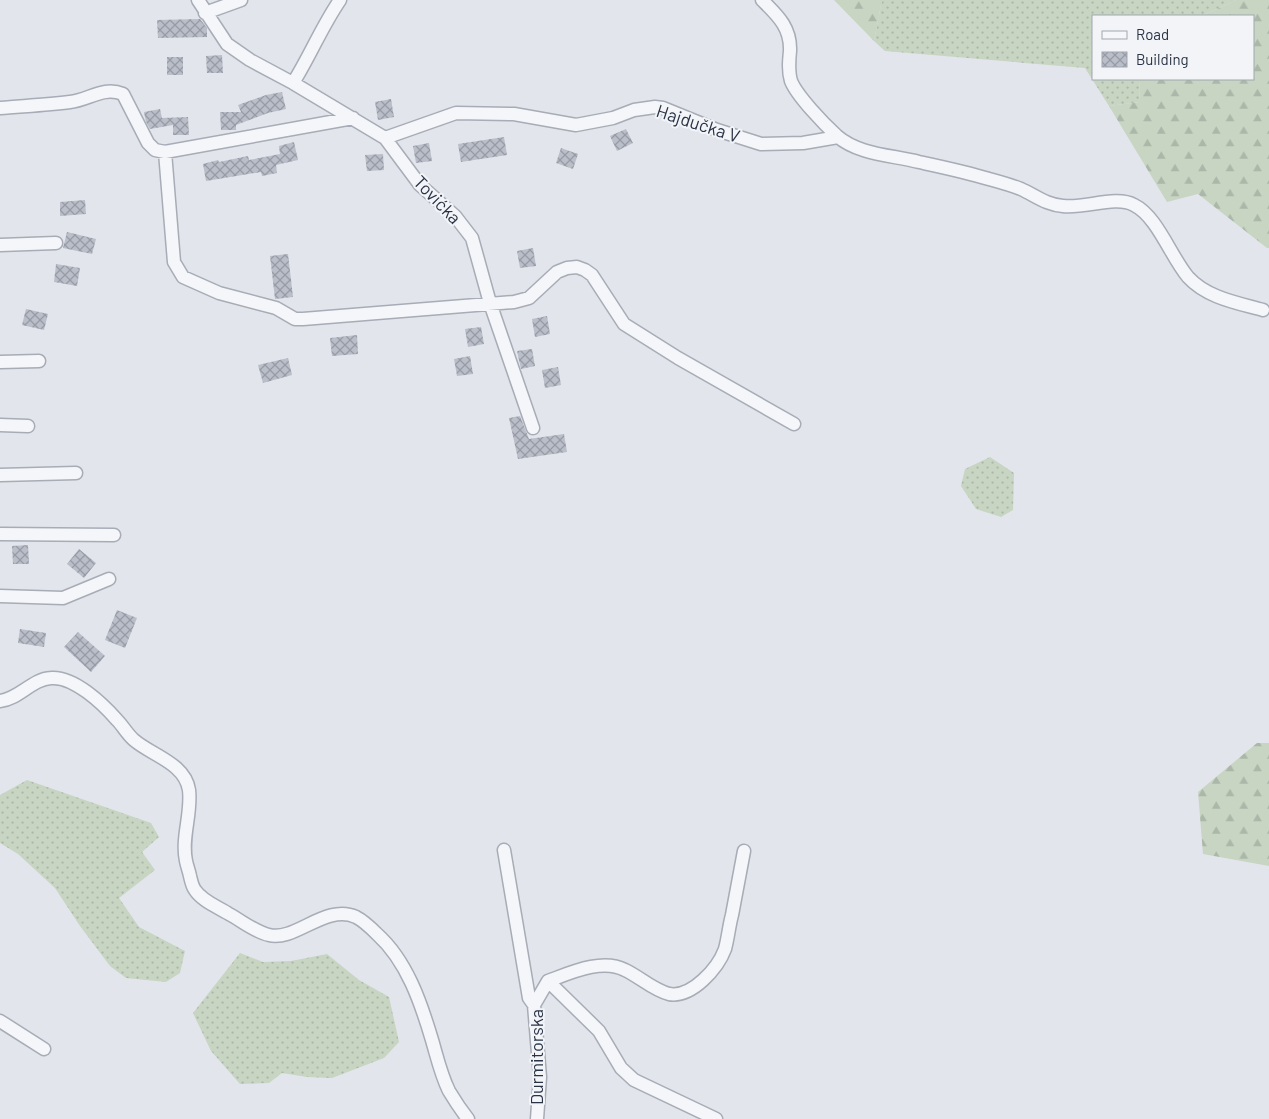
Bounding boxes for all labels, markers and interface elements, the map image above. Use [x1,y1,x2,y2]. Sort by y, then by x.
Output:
legend [1092,15,1254,80]
text: Road [1136,25,1169,43]
text: Building [1136,50,1189,68]
street label: Hajdučka V [654,99,743,147]
street label: Tovićka [409,170,466,228]
street label: Durmitorska [525,1009,547,1105]

